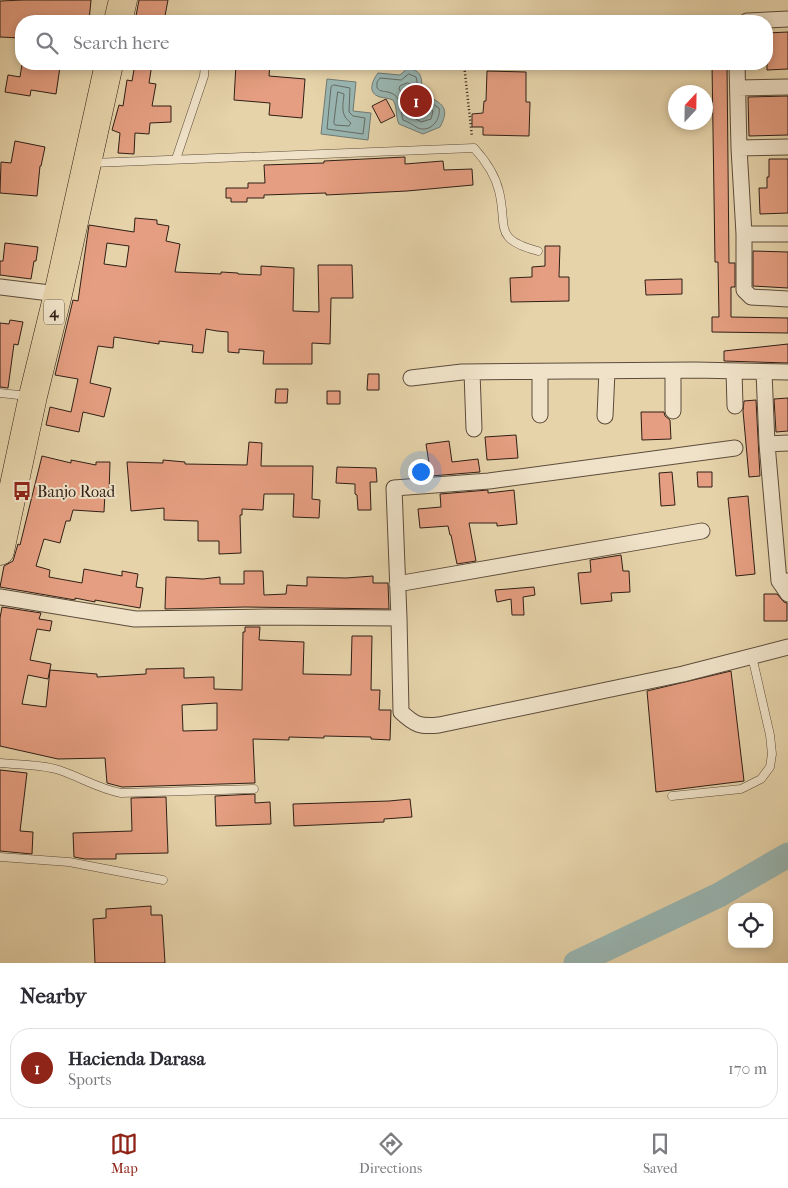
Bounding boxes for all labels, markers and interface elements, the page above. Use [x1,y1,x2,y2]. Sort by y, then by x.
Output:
search box [15,15,773,70]
icon: search [33,29,61,57]
text: Search here [73,32,169,54]
pin: 1 [400,82,432,120]
north arrow [668,85,713,130]
road number: 4 [44,300,64,324]
your location [408,459,434,485]
bus stop icon: Banjo Road [11,480,33,502]
place label: Banjo Road [37,482,116,501]
map controls [728,903,773,948]
button: locate [728,903,773,948]
text: Nearby [20,984,86,1008]
text: Hacienda Darasa [68,1048,205,1070]
text: 1 [34,1059,40,1078]
text: 170 m [728,1059,767,1078]
text: Sports [68,1070,111,1089]
tab: Map [110,1130,138,1177]
tab: Directions [359,1130,422,1177]
tab: Saved [643,1130,678,1177]

